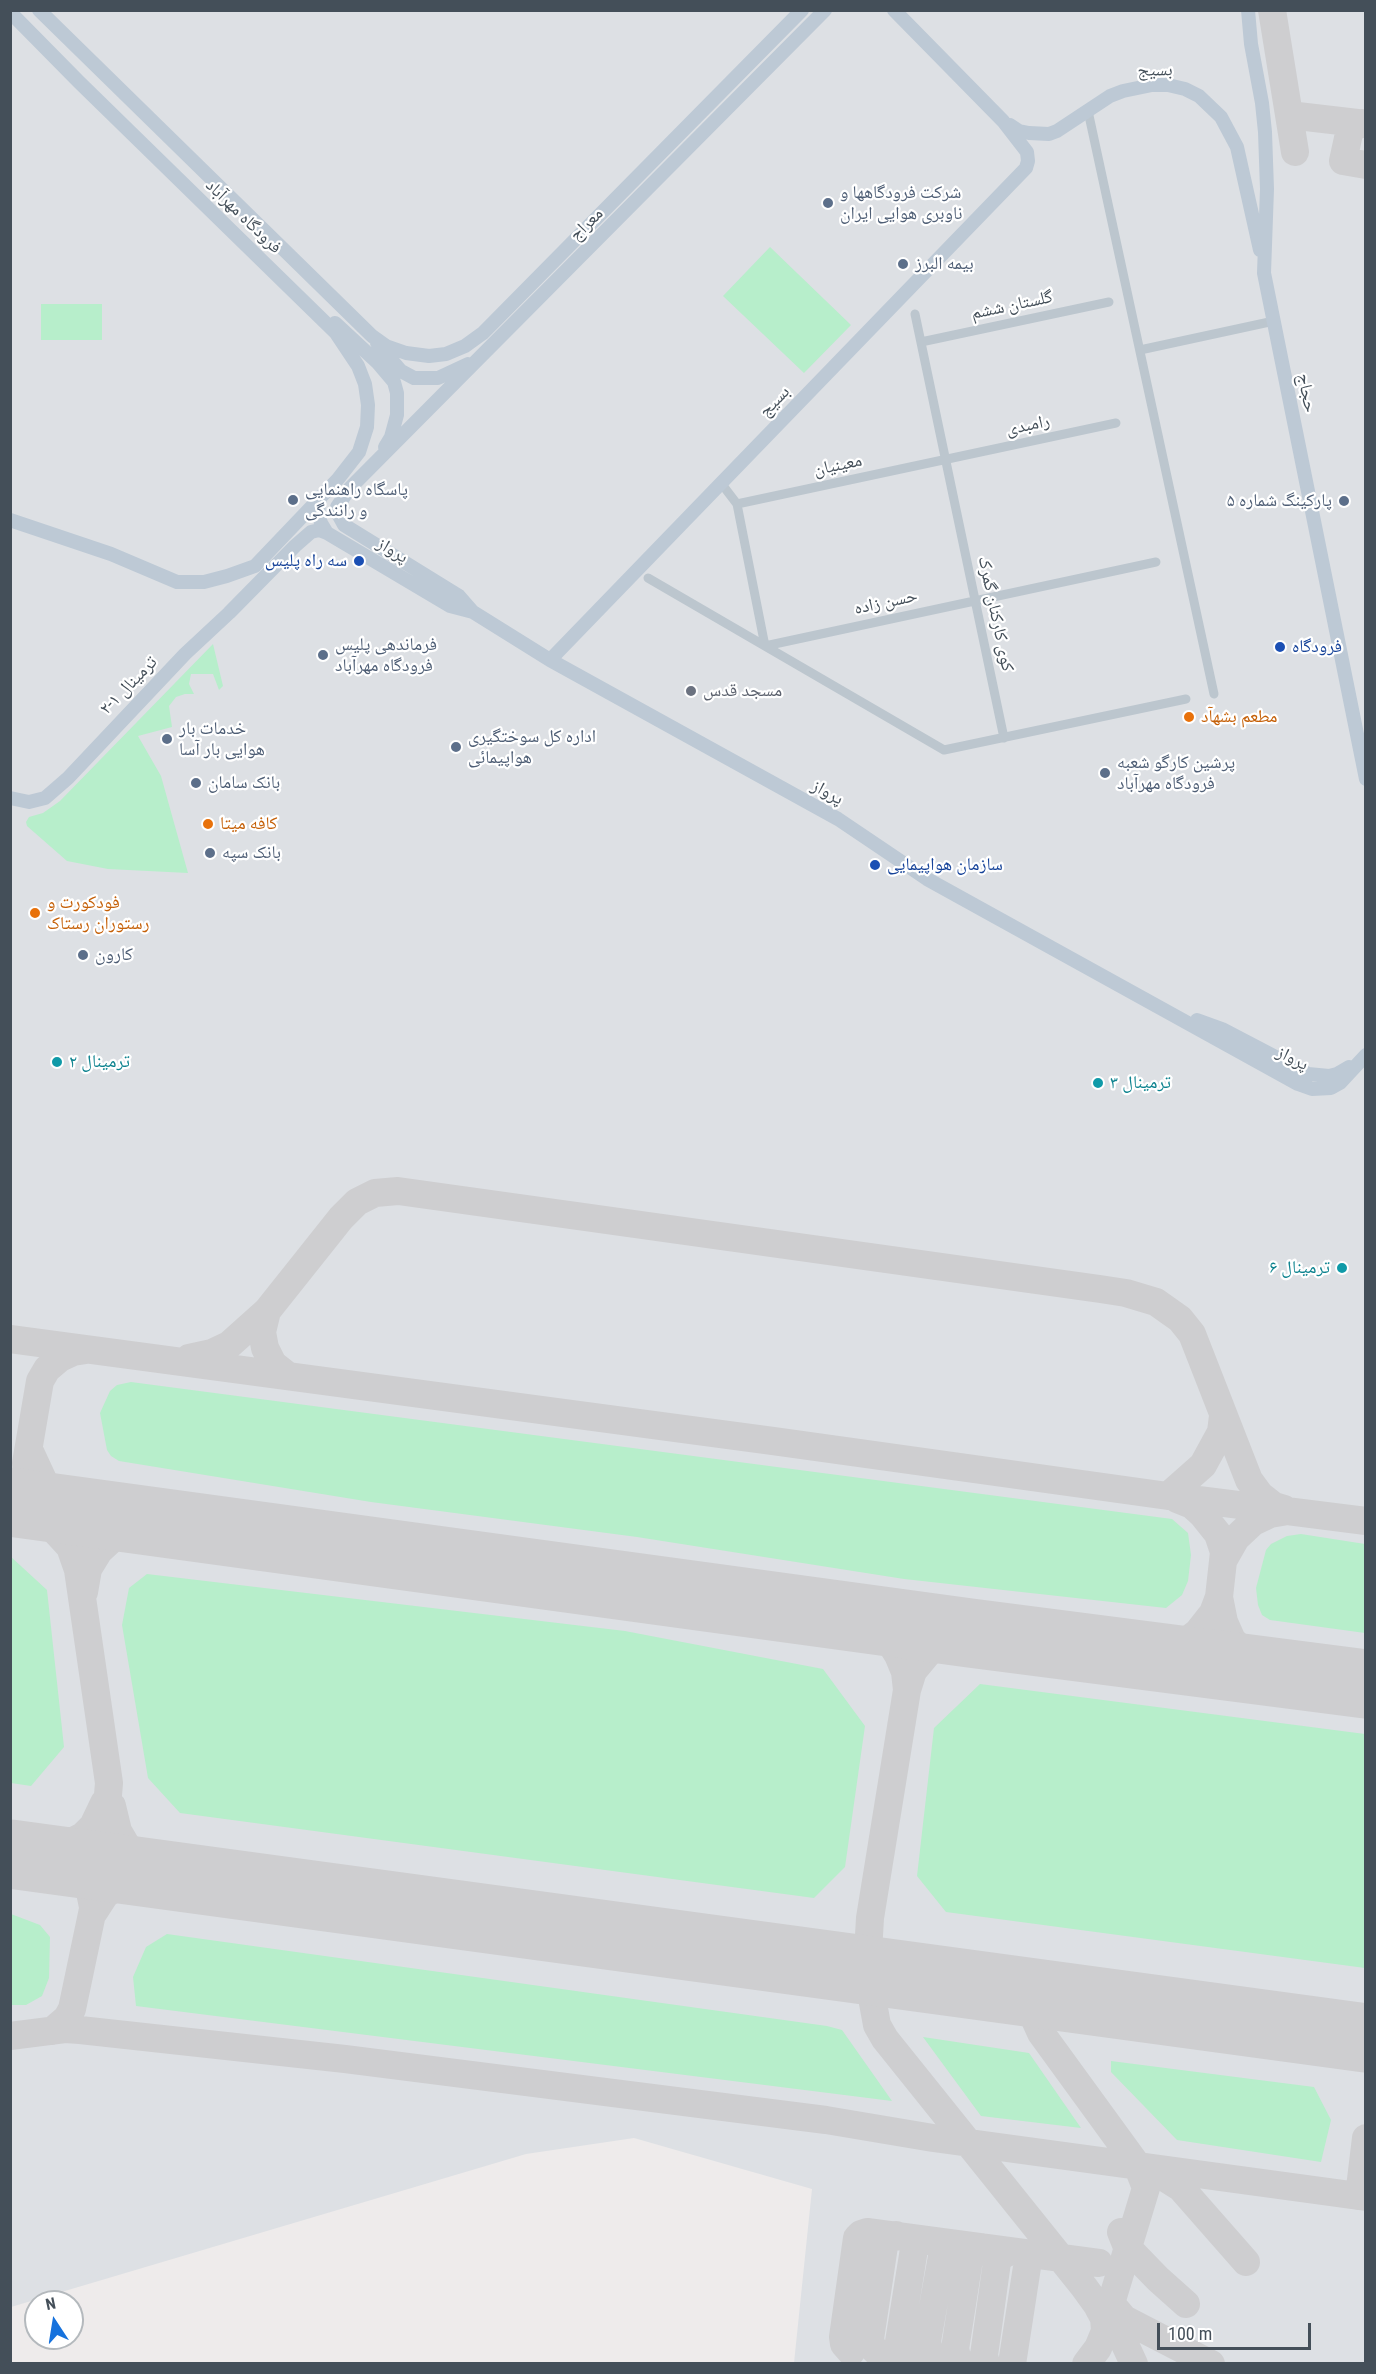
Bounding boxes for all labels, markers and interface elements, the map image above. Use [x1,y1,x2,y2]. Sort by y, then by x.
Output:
street label: بسیج [1137,60,1173,82]
street label: فرودگاه مهرآباد [200,175,286,259]
place label: شرکت فرودگاهها و ناوبری هوایی ایران [840,182,962,224]
marker: شرکت فرودگاهها و ناوبری هوایی ایران [821,196,835,210]
street label: معراج [566,204,608,246]
place label: بیمه البرز [915,253,974,275]
marker: بیمه البرز [896,257,910,271]
street label: گلستان ششم [969,287,1055,325]
street label: حجاج [1292,372,1320,414]
street label: بسیج [755,382,795,422]
street label: رامبدی [1004,411,1052,441]
street label: معینیان [812,450,864,482]
place label: پاسگاه راهنمایی و رانندگی [305,479,408,522]
place label: پارکینگ شماره ۵ [1227,490,1332,512]
marker: پاسگاه راهنمایی و رانندگی [286,493,300,507]
marker: پارکینگ شماره ۵ [1337,494,1351,508]
street label: پرواز [372,533,412,569]
place label: سه راه پلیس [265,550,347,572]
marker: سه راه پلیس [352,554,366,568]
street label: کوی کارکنان گمرک [972,554,1018,674]
street label: حسن زاده [852,586,920,620]
place label: فرماندهی پلیس فرودگاه مهرآباد [335,634,437,676]
place label: فرودگاه [1292,636,1342,658]
marker: فرودگاه [1273,640,1287,654]
marker: فرماندهی پلیس فرودگاه مهرآباد [316,648,330,662]
street label: ترمینال ۱-۲ [96,652,162,720]
place label: مسجد قدس [703,680,782,702]
marker: مسجد قدس [684,684,698,698]
place label: مطعم بشهآد [1201,706,1277,728]
marker: مطعم بشهآد [1182,710,1196,724]
place label: خدمات بار هوایی بار آسا [179,718,265,760]
place label: اداره کل سوختگیری هواپیمائی [468,726,596,768]
marker: خدمات بار هوایی بار آسا [160,732,174,746]
marker: اداره کل سوختگیری هواپیمائی [449,740,463,754]
place label: پرشین کارگو شعبه فرودگاه مهرآباد [1117,752,1235,795]
marker: پرشین کارگو شعبه فرودگاه مهرآباد [1098,766,1112,780]
place label: بانک سامان [208,772,280,794]
marker: بانک سامان [189,776,203,790]
street label: پرواز [807,776,847,810]
place label: کافه میتا [220,813,278,835]
marker: کافه میتا [201,817,215,831]
place label: بانک سپه [222,842,281,864]
marker: بانک سپه [203,846,217,860]
place label: سازمان هواپیمایی [887,854,1003,876]
marker: سازمان هواپیمایی [868,858,882,872]
place label: فودکورت و رستوران رستاک [47,892,149,934]
marker: فودکورت و رستوران رستاک [28,906,42,920]
place label: کارون [95,944,133,966]
marker: کارون [76,948,90,962]
street label: پرواز [1272,1042,1312,1076]
place label: ترمینال ۲ [69,1051,130,1073]
marker: ترمینال ۲ [50,1055,64,1069]
place label: ترمینال ۳ [1110,1072,1171,1094]
marker: ترمینال ۳ [1091,1076,1105,1090]
place label: ترمینال ۶ [1269,1257,1330,1279]
marker: ترمینال ۶ [1335,1261,1349,1275]
north arrow [24,2290,84,2350]
text: N [44,2294,57,2314]
scale bar [1160,2311,1314,2349]
text: 100 m [1168,2323,1212,2344]

